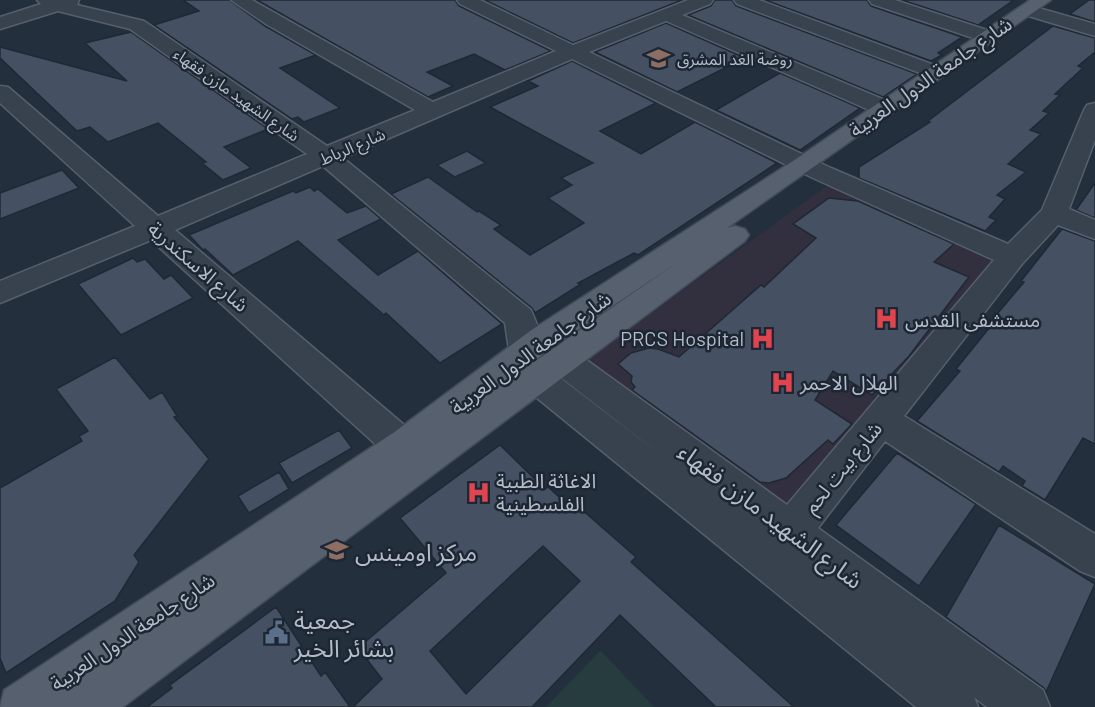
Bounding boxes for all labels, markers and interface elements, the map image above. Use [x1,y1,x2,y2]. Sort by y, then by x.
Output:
street label: شارع جامعة الدول العربية [844,11,1018,144]
street label: شارع الشهيد مازن فقهاء [168,43,304,148]
school or university icon: روضة الغد المشرق [646,45,672,71]
place label: روضة الغد المشرق [677,49,793,69]
street label: شارع الرباط [316,124,389,172]
street label: شارع الاسكندرية [141,216,254,319]
street label: شارع جامعة الدول العربية [445,286,617,422]
hospital icon: مستشفى القدس [874,306,900,332]
place label: مستشفى القدس [905,307,1040,332]
hospital icon: PRCS Hospital [749,325,775,351]
place label: PRCS Hospital [620,326,744,350]
hospital icon: الهلال الاحمر [769,369,795,395]
place label: الهلال الاحمر [799,370,898,395]
street label: شارع بيت لحم [798,416,889,520]
street label: شارع الشهيد مازن فقهاء [670,436,869,597]
place label: الاغاثة الطبية الفلسطينية [496,468,596,515]
hospital icon: الاغاثة الطبية الفلسطينية [465,479,491,505]
place label: مركز اومينس [355,537,477,567]
school or university icon: مركز اومينس [324,538,350,564]
street label: شارع جامعة الدول العربية [45,567,221,698]
place label: جمعية بشائر الخير [293,605,394,663]
public building icon: جمعية بشائر الخير [263,620,289,646]

